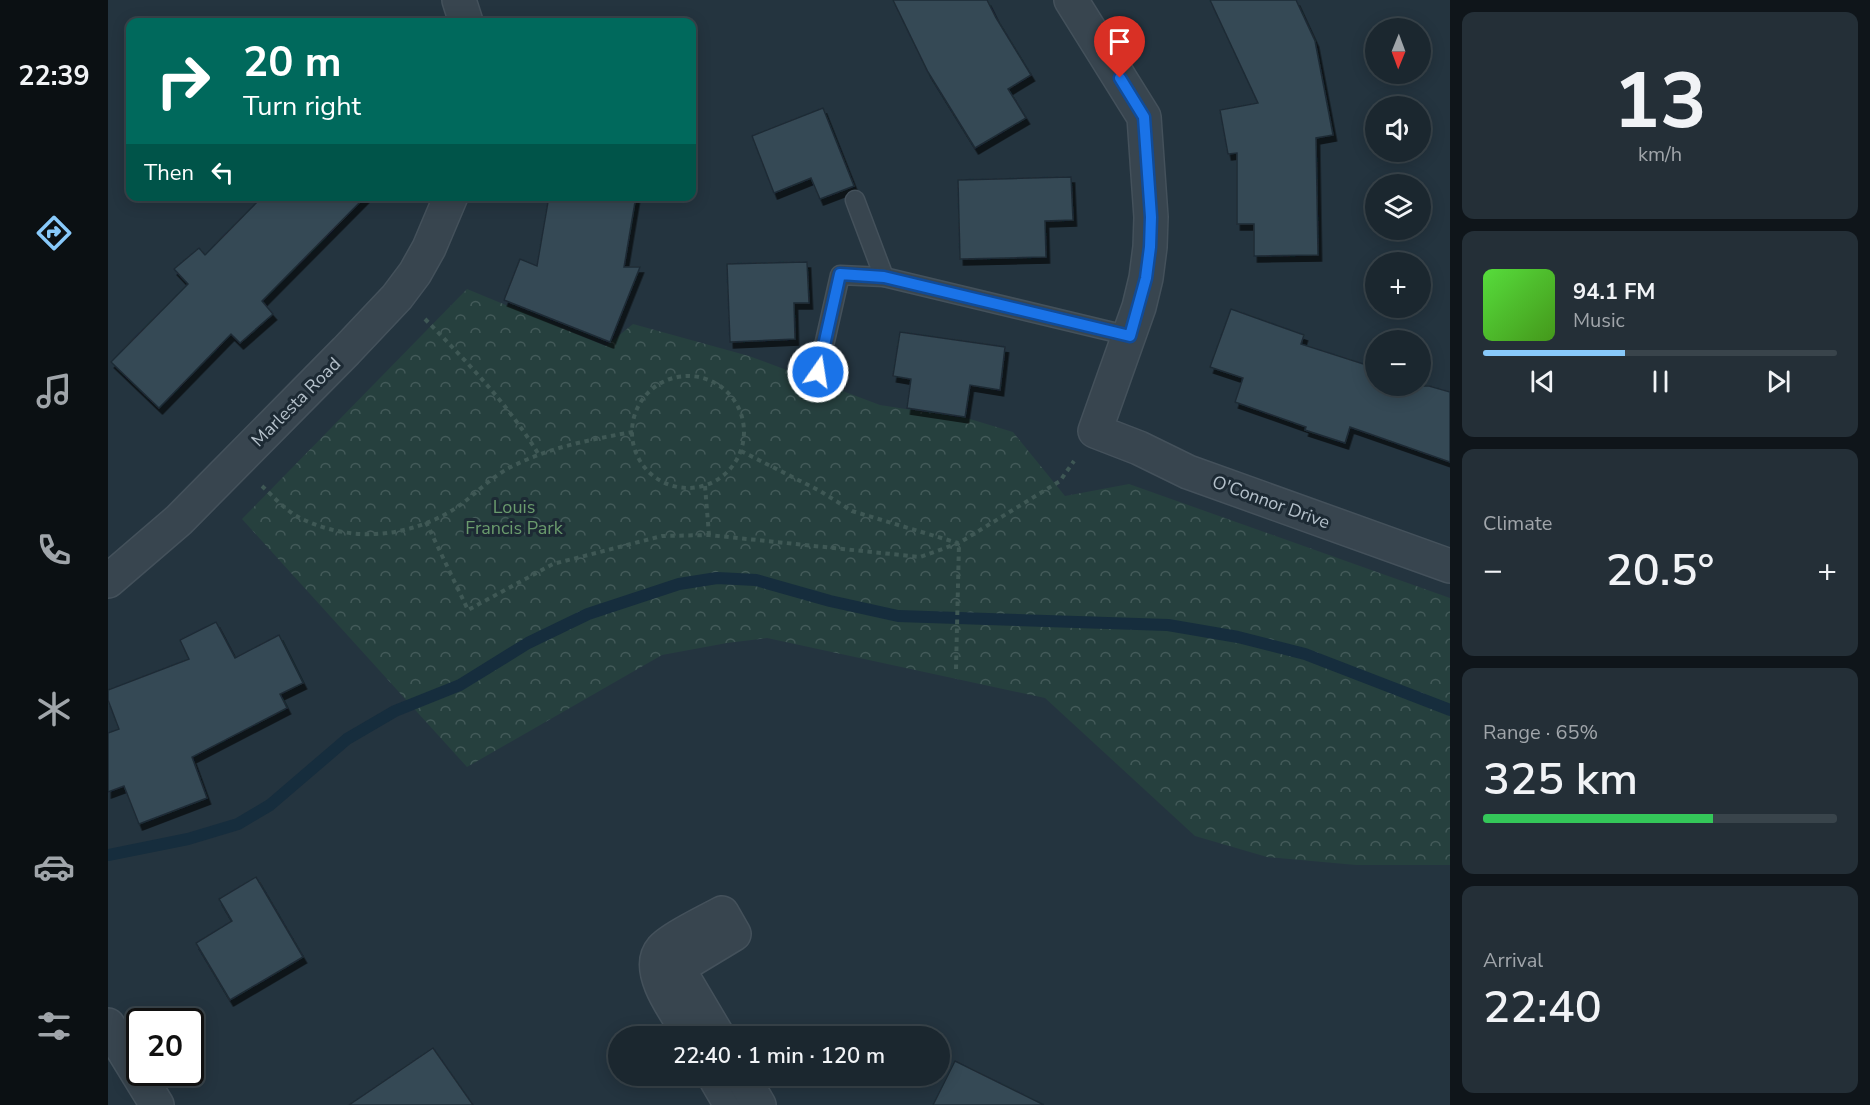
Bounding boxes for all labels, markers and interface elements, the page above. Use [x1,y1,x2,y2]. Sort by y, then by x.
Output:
pin [1094,16,1145,78]
north arrow [1365,18,1431,84]
map controls [1365,18,1431,396]
icon: arrive [1103,25,1136,58]
text: 20 m [243,34,342,91]
icon: right [144,42,222,120]
text: 13 [1613,48,1707,155]
text: 22:39 [18,58,90,95]
text: Turn right [243,88,361,125]
button: sound [1365,96,1431,162]
text: km/h [1638,141,1682,168]
icon: left [206,156,239,189]
text: Then [144,158,194,188]
button: layers [1365,174,1431,240]
icon: directions [33,212,75,254]
button: + [1365,252,1431,318]
text: 94.1 FM [1573,277,1655,307]
text: Music [1573,307,1625,334]
button: − [1365,330,1431,396]
position arrow [786,340,850,404]
street label: Marlesta Road [246,352,346,452]
icon: previous [1526,365,1559,398]
icon: pause [1644,365,1677,398]
icon: next [1762,365,1795,398]
icon: music [33,370,75,412]
street label: O'Connor Drive [1209,470,1333,534]
park label: Louis Francis Park [465,495,564,540]
text: Climate [1483,510,1552,537]
icon: phone [33,529,75,571]
text: 20.5° [1606,540,1714,601]
text: − [1483,548,1503,593]
text: + [1817,548,1837,593]
icon: climate [33,688,75,730]
text: Range · 65% [1483,719,1598,746]
text: 325 km [1483,749,1638,810]
icon: car [33,846,75,888]
text: Arrival [1483,947,1543,974]
text: 22:40 [1483,977,1602,1038]
icon: filters [33,1005,75,1047]
speed limit sign: 20 [126,1008,204,1086]
text: 22:40 · 1 min · 120 m [673,1041,885,1071]

